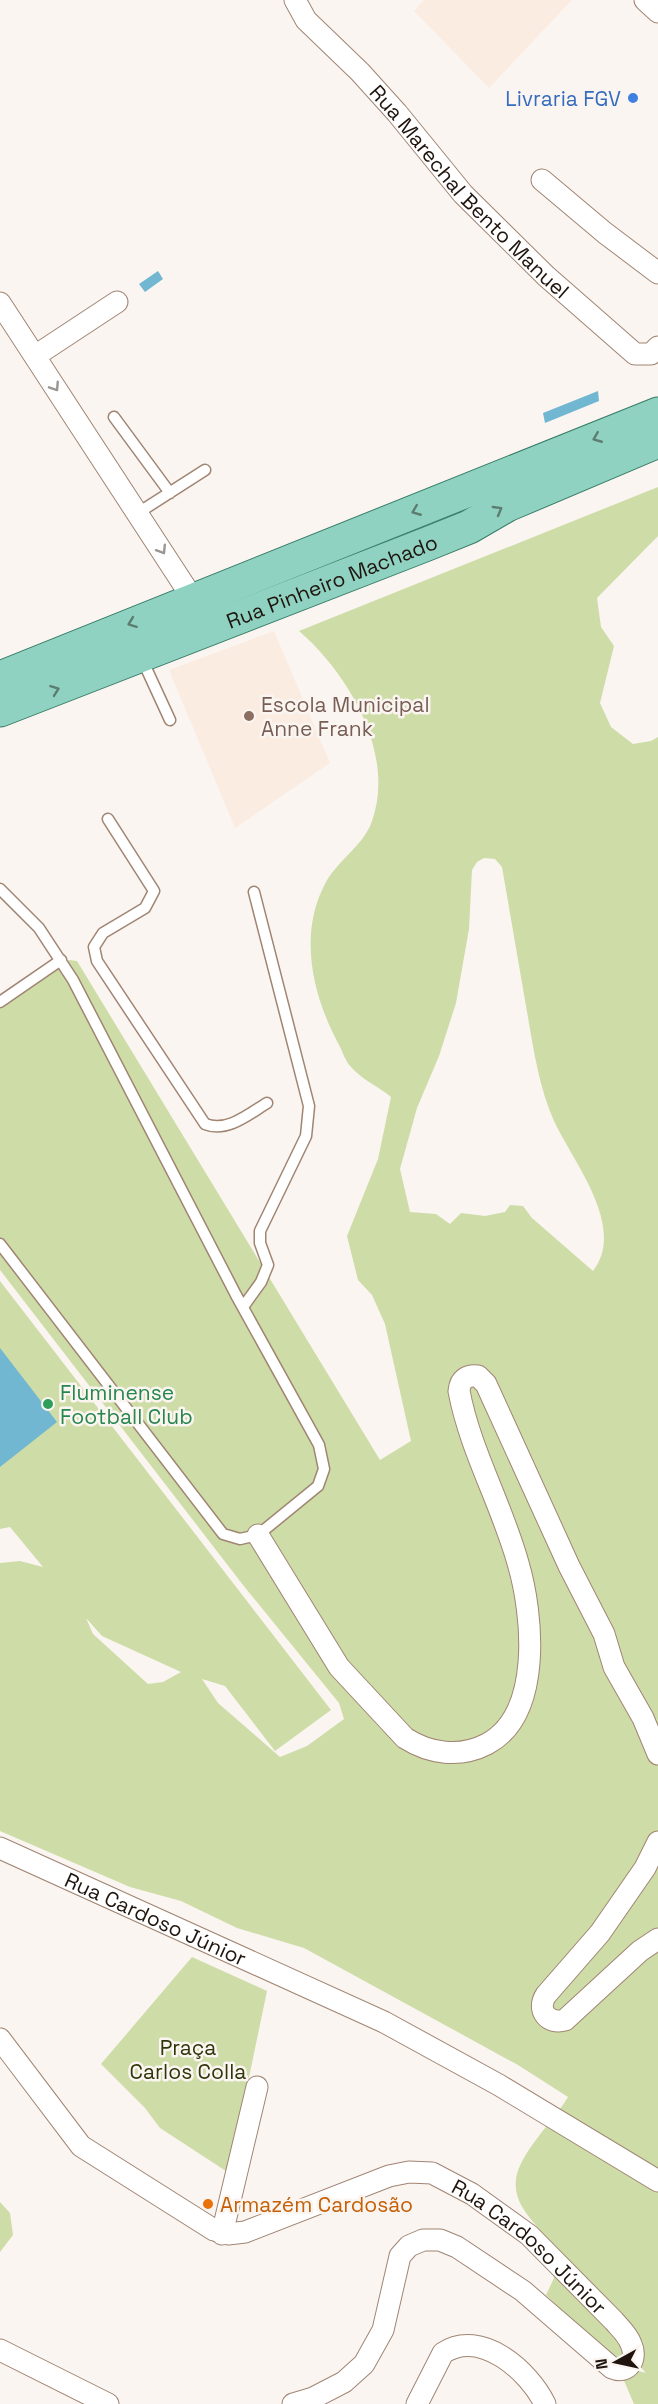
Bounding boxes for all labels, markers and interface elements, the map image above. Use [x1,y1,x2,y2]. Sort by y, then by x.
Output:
street label: Rua Marechal Bento Manuel [364,79,575,304]
place label: Livraria FGV [505,85,621,112]
marker: Livraria FGV [626,91,640,105]
one-way arrow [48,381,60,391]
one-way arrow [592,431,603,443]
one-way arrow [411,504,422,516]
one-way arrow [492,506,502,517]
street label: Rua Pinheiro Machado [222,528,441,634]
one-way arrow [155,543,166,554]
one-way arrow [127,616,138,628]
one-way arrow [49,685,60,697]
place label: Escola Municipal Anne Frank [261,691,430,742]
marker: Escola Municipal Anne Frank [242,709,256,723]
place label: Fluminense Football Club [60,1379,193,1430]
marker: Fluminense Football Club [41,1397,55,1411]
street label: Rua Cardoso Júnior [61,1866,251,1971]
park label: Praça Carlos Colla [130,2034,246,2085]
street label: Rua Cardoso Júnior [448,2173,613,2320]
place label: Armazém Cardosão [220,2191,413,2218]
marker: Armazém Cardosão [201,2197,215,2211]
north arrow [586,2332,646,2392]
text: N [590,2357,613,2371]

